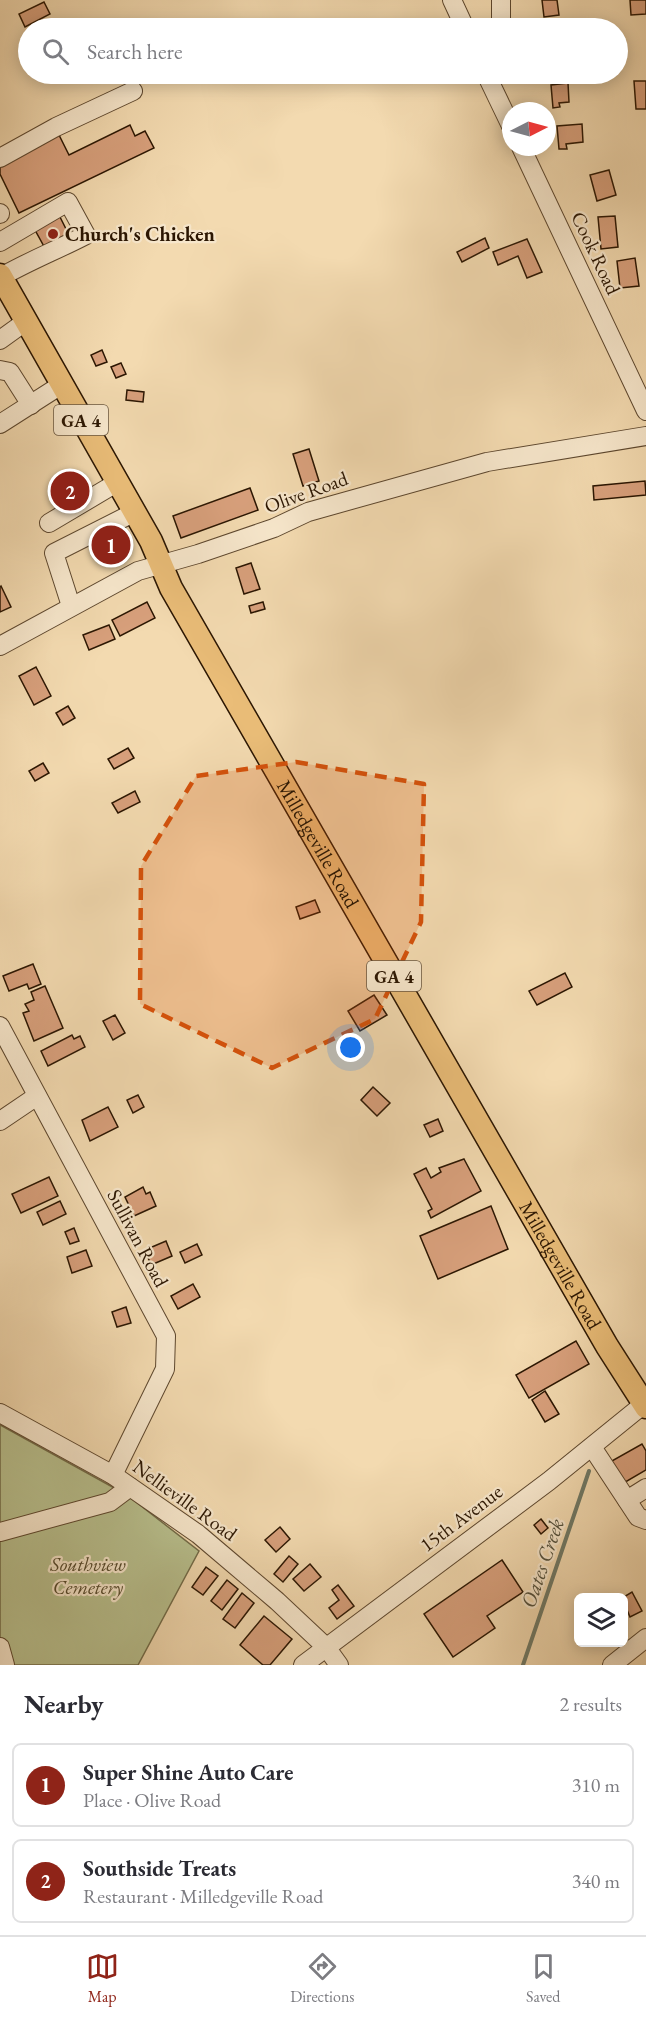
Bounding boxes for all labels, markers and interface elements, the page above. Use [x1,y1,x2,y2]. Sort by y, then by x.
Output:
search box [18,18,628,84]
icon: search [39,35,72,68]
text: Search here [87,37,182,66]
north arrow [502,102,556,156]
street label: Cook Road [565,207,627,300]
place label: Church's Chicken [65,221,215,247]
marker: Church's Chicken [46,227,60,241]
road number: GA 4 [54,405,108,435]
street label: Olive Road [261,465,352,519]
pin: 2 [50,468,90,514]
pin: 1 [92,522,130,568]
street label: Milledgeville Road [271,775,366,913]
road number: GA 4 [367,961,421,991]
your location [336,1033,365,1062]
street label: Sullivan Road [101,1185,175,1292]
street label: Milledgeville Road [513,1196,608,1335]
street label: Nellieville Road [128,1453,243,1547]
street label: 15th Avenue [414,1478,508,1558]
water label: Oates Creek [514,1514,570,1611]
park label: Southview Cemetery [49,1551,126,1600]
map controls [574,1593,628,1647]
button: layers [574,1593,628,1647]
text: Nearby [24,1687,104,1721]
text: 2 results [559,1691,622,1717]
text: Super Shine Auto Care [83,1758,293,1787]
text: 1 [40,1772,51,1798]
text: 310 m [572,1772,620,1798]
text: Place · Olive Road [83,1787,221,1813]
text: Southside Treats [83,1854,236,1883]
text: 2 [40,1868,51,1894]
text: 340 m [572,1868,620,1894]
text: Restaurant · Milledgeville Road [83,1883,323,1909]
tab: Map [86,1950,119,2007]
tab: Directions [290,1950,355,2007]
tab: Saved [526,1950,560,2007]

